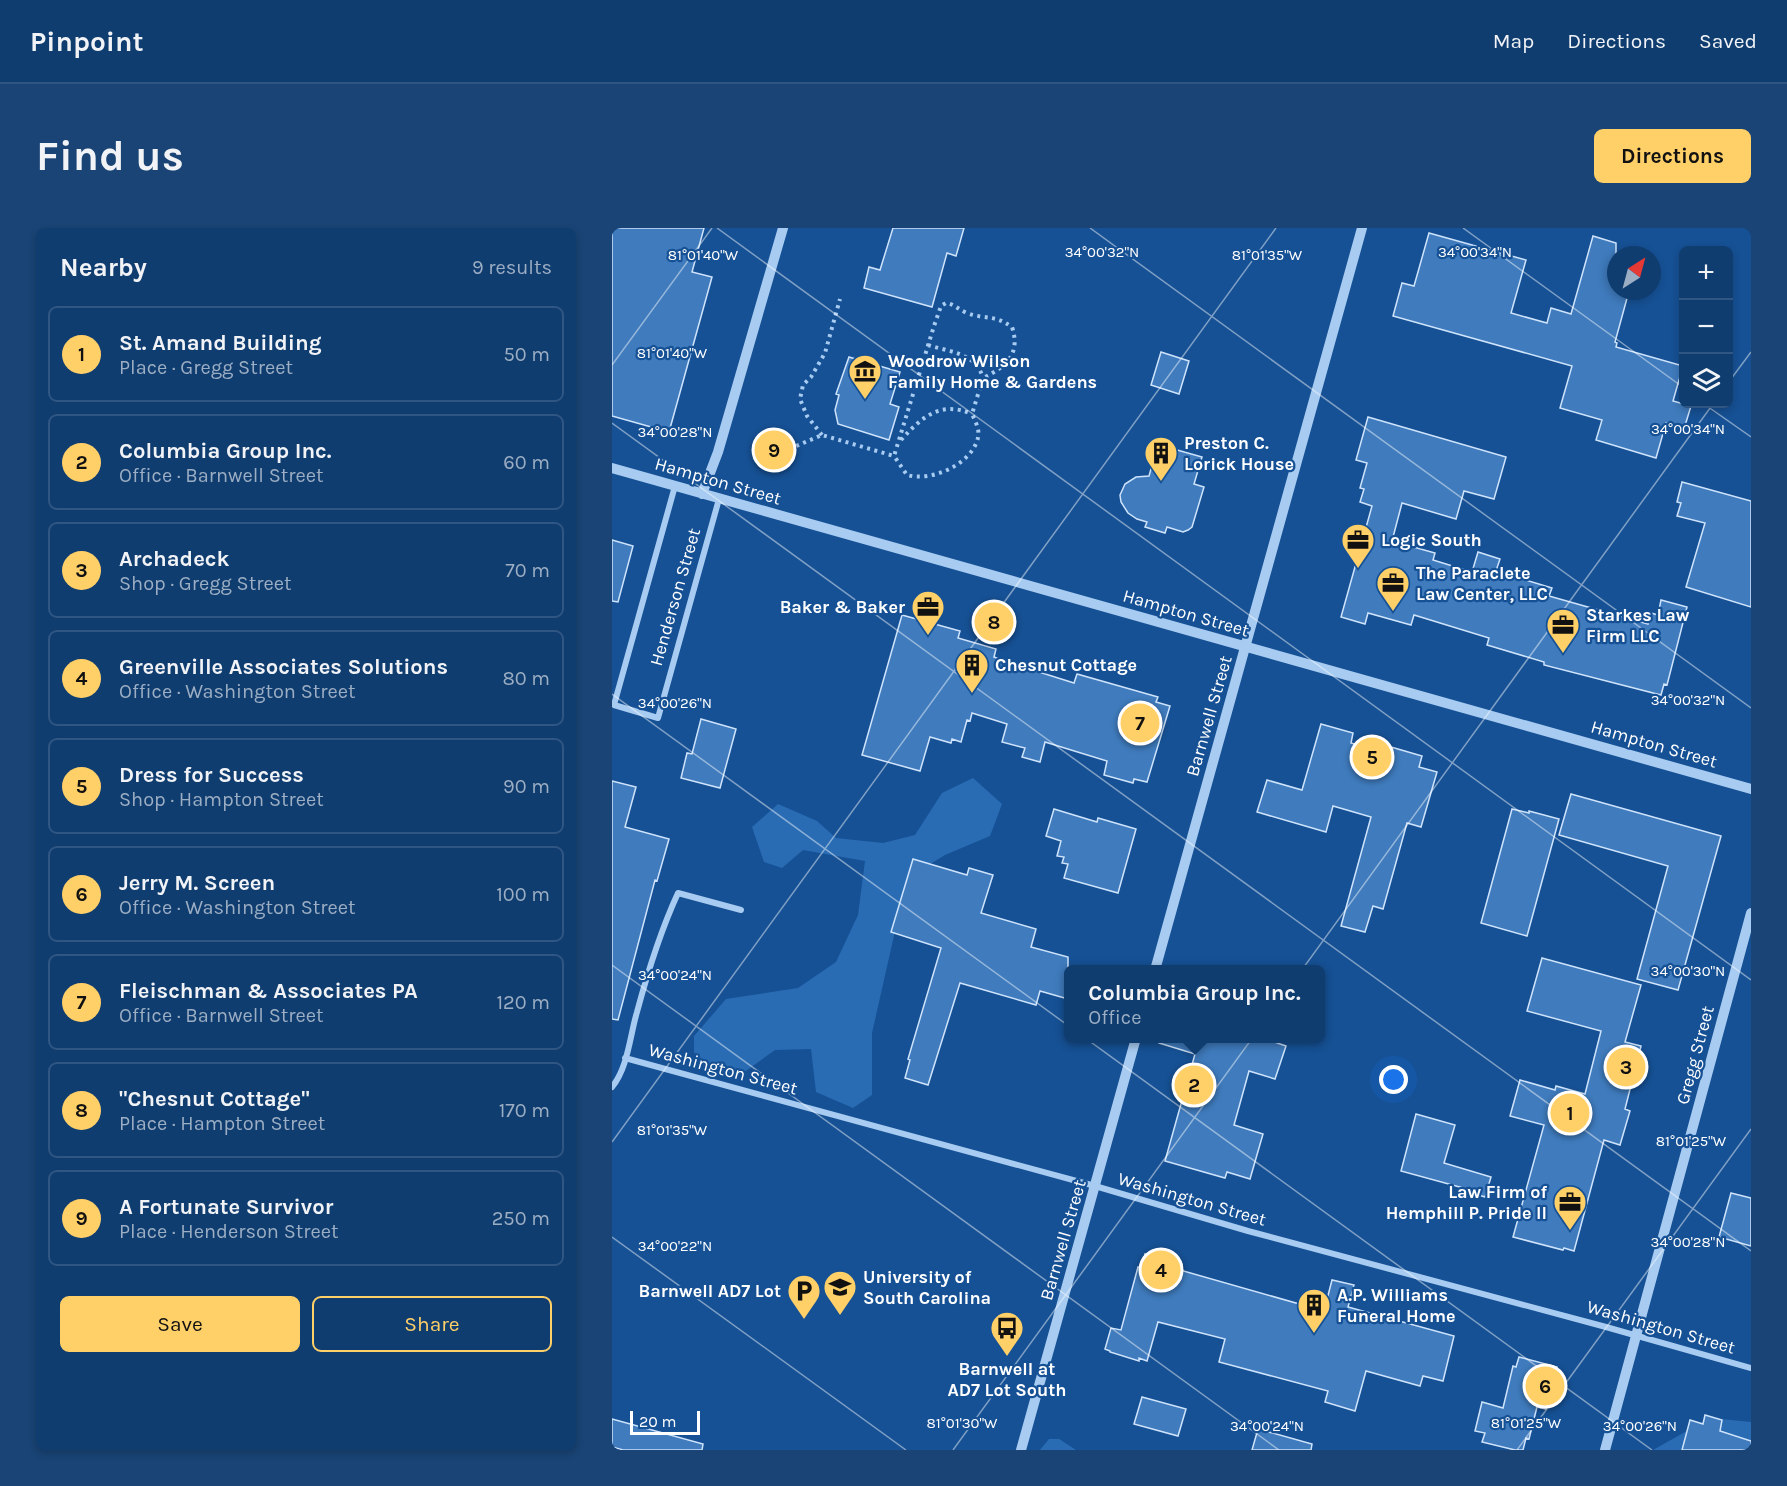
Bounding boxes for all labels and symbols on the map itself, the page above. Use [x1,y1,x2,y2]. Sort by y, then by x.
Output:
text: 34°00'32"N [1065,243,1139,261]
text: 34°00'34"N [1438,243,1512,261]
text: 81°01'40"W [668,246,739,264]
text: 81°01'35"W [1232,246,1303,264]
north arrow [1607,246,1661,300]
text: 81°01'40"W [637,344,708,362]
place label: Woodrow Wilson Family Home & Gardens [888,350,1097,393]
museum icon: Woodrow Wilson Family Home & Gardens [847,353,883,400]
text: 34°00'34"N [1651,420,1725,438]
text: 34°00'28"N [638,423,712,441]
pin: 9 [754,428,794,472]
place label: Preston C. Lorick House [1184,432,1294,475]
building icon: Preston C. Lorick House [1143,435,1179,482]
street label: Hampton Street [652,452,784,510]
office icon: Logic South [1340,522,1376,569]
street label: Henderson Street [645,525,705,668]
place label: Logic South [1381,529,1482,551]
place label: The Paraclete Law Center, LLC [1416,562,1548,605]
office icon: The Paraclete Law Center, LLC [1375,565,1411,612]
street label: Hampton Street [1120,584,1252,642]
office icon: Baker & Baker [910,589,946,636]
place label: Baker & Baker [780,596,905,618]
pin: 8 [974,600,1013,644]
place label: Starkes Law Firm LLC [1586,604,1690,647]
office icon: Starkes Law Firm LLC [1545,607,1581,654]
building icon: Chesnut Cottage [954,647,990,694]
street label: Barnwell Street [1181,653,1237,779]
place label: Chesnut Cottage [995,654,1137,676]
text: 34°00'32"N [1651,691,1725,709]
text: 34°00'26"N [638,694,712,712]
pin: 7 [1120,700,1160,746]
street label: Hampton Street [1588,715,1720,773]
pin: 5 [1352,734,1392,780]
text: 34°00'30"N [1651,962,1725,980]
text: 34°00'24"N [638,966,712,984]
street label: Gregg Street [1671,1003,1719,1107]
street label: Washington Street [646,1039,800,1100]
pin: 3 [1606,1044,1646,1090]
pin: 2 [1174,1062,1214,1108]
your location [1379,1065,1408,1094]
pin: 1 [1550,1090,1590,1136]
text: 81°01'35"W [637,1121,708,1139]
text: 81°01'25"W [1656,1132,1727,1150]
street label: Washington Street [1115,1167,1269,1231]
street label: Barnwell Street [1035,1177,1091,1303]
place label: Law Firm of Hemphill P. Pride II [1386,1181,1547,1224]
office icon: Law Firm of Hemphill P. Pride II [1552,1184,1588,1231]
text: 34°00'28"N [1651,1233,1725,1251]
text: 34°00'22"N [638,1237,712,1255]
pin: 4 [1142,1248,1180,1292]
place label: University of South Carolina [863,1266,991,1309]
school or university icon: University of South Carolina [822,1269,858,1316]
parking icon: Barnwell AD7 Lot [786,1273,822,1320]
place label: Barnwell AD7 Lot [639,1280,781,1302]
place label: A.P. Williams Funeral Home [1337,1284,1456,1327]
building icon: A.P. Williams Funeral Home [1296,1287,1332,1334]
street label: Washington Street [1584,1295,1738,1359]
bus stop icon: Barnwell at AD7 Lot South [989,1310,1025,1357]
place label: Barnwell at AD7 Lot South [947,1358,1067,1401]
pin: 6 [1526,1364,1564,1408]
scale bar [630,1408,700,1436]
text: 81°01'30"W [927,1414,998,1432]
text: 81°01'25"W [1491,1414,1562,1432]
text: 34°00'24"N [1230,1417,1304,1435]
text: 34°00'26"N [1603,1417,1677,1435]

